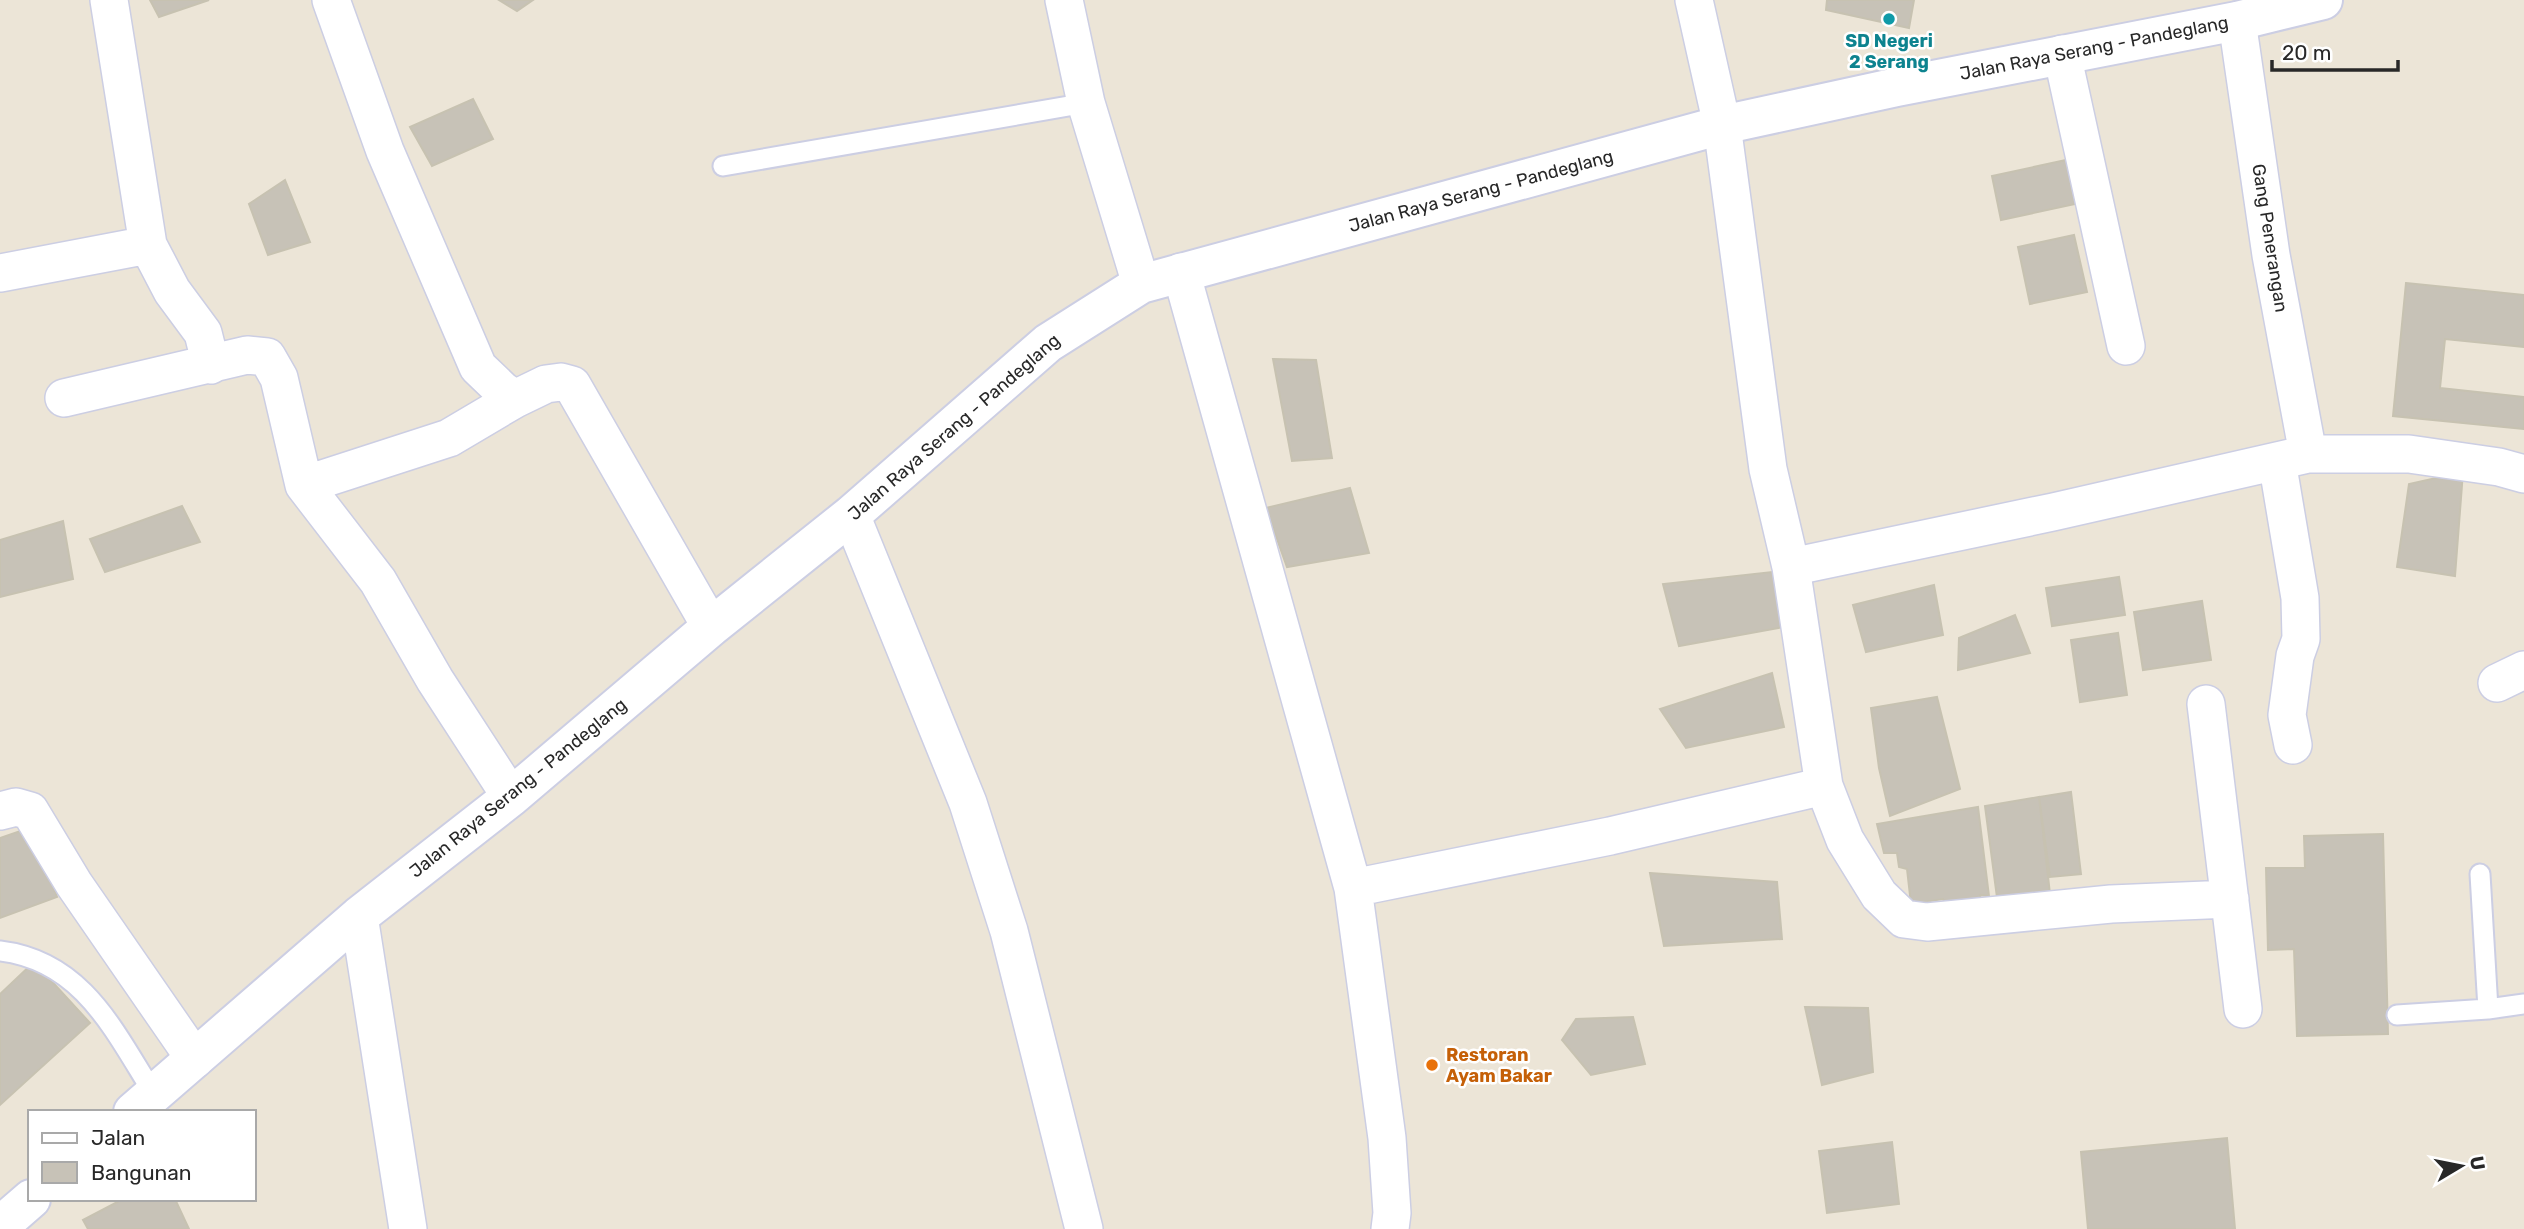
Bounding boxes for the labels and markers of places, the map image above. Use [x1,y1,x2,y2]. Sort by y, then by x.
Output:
marker: SD Negeri 2 Serang [1881,11,1897,27]
place label: SD Negeri 2 Serang [1845,30,1933,73]
place label: Restoran Ayam Bakar [1446,1044,1552,1087]
marker: Restoran Ayam Bakar [1424,1057,1440,1073]

